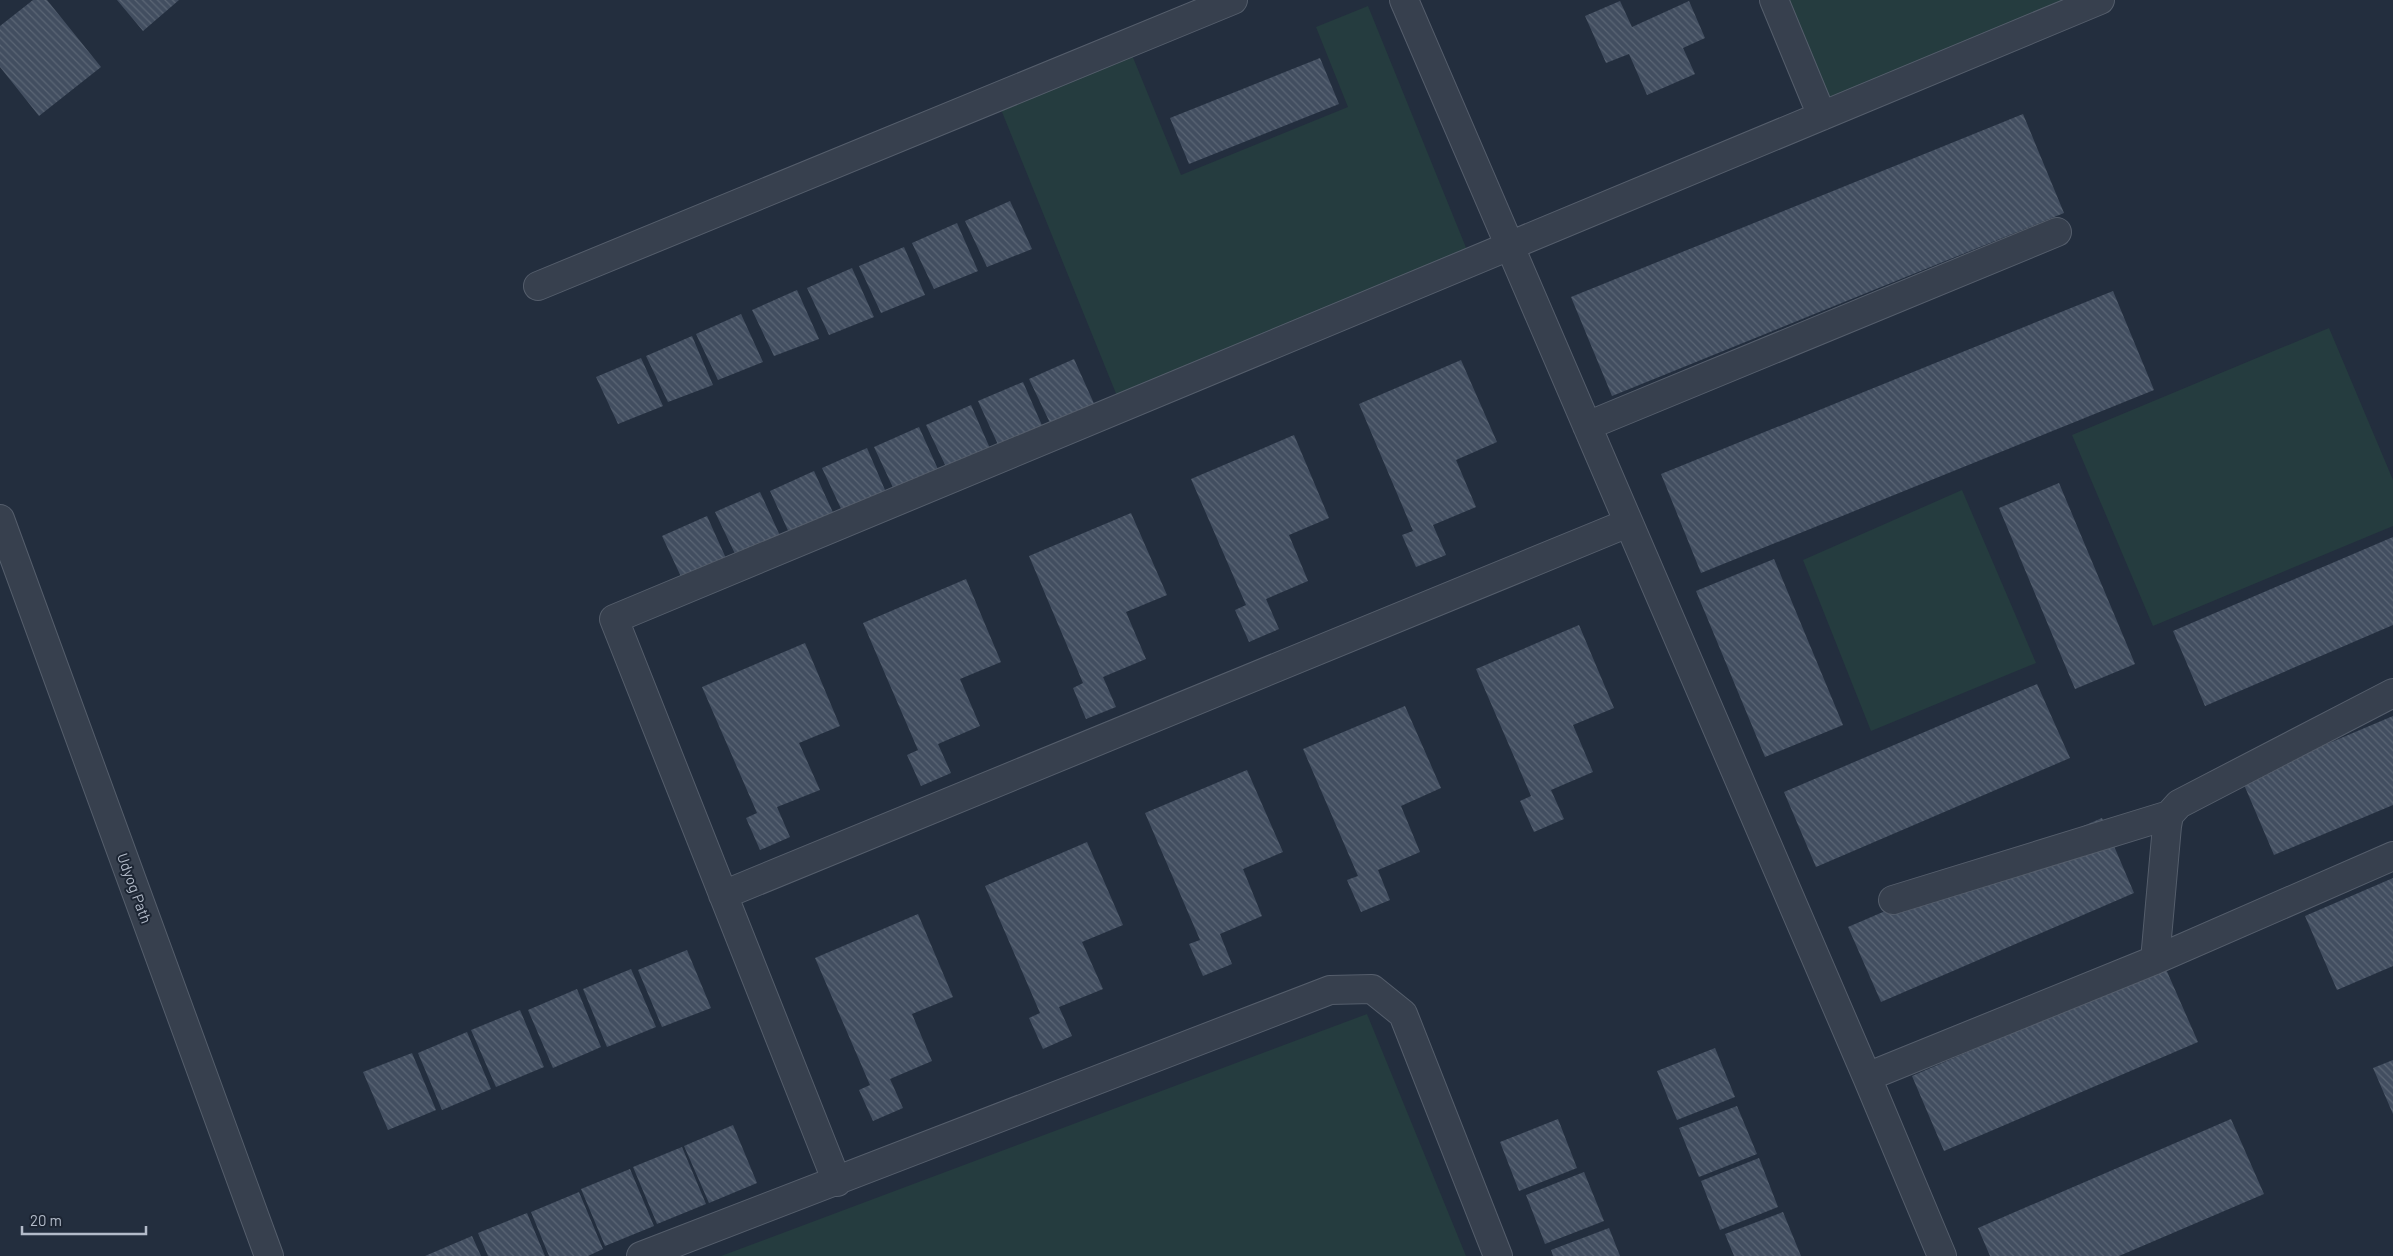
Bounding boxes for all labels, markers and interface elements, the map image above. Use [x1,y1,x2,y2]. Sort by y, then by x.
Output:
street label: Udyog Path [114,850,156,926]
scale bar [22,1204,146,1236]
text: 20 m [30,1211,62,1229]

